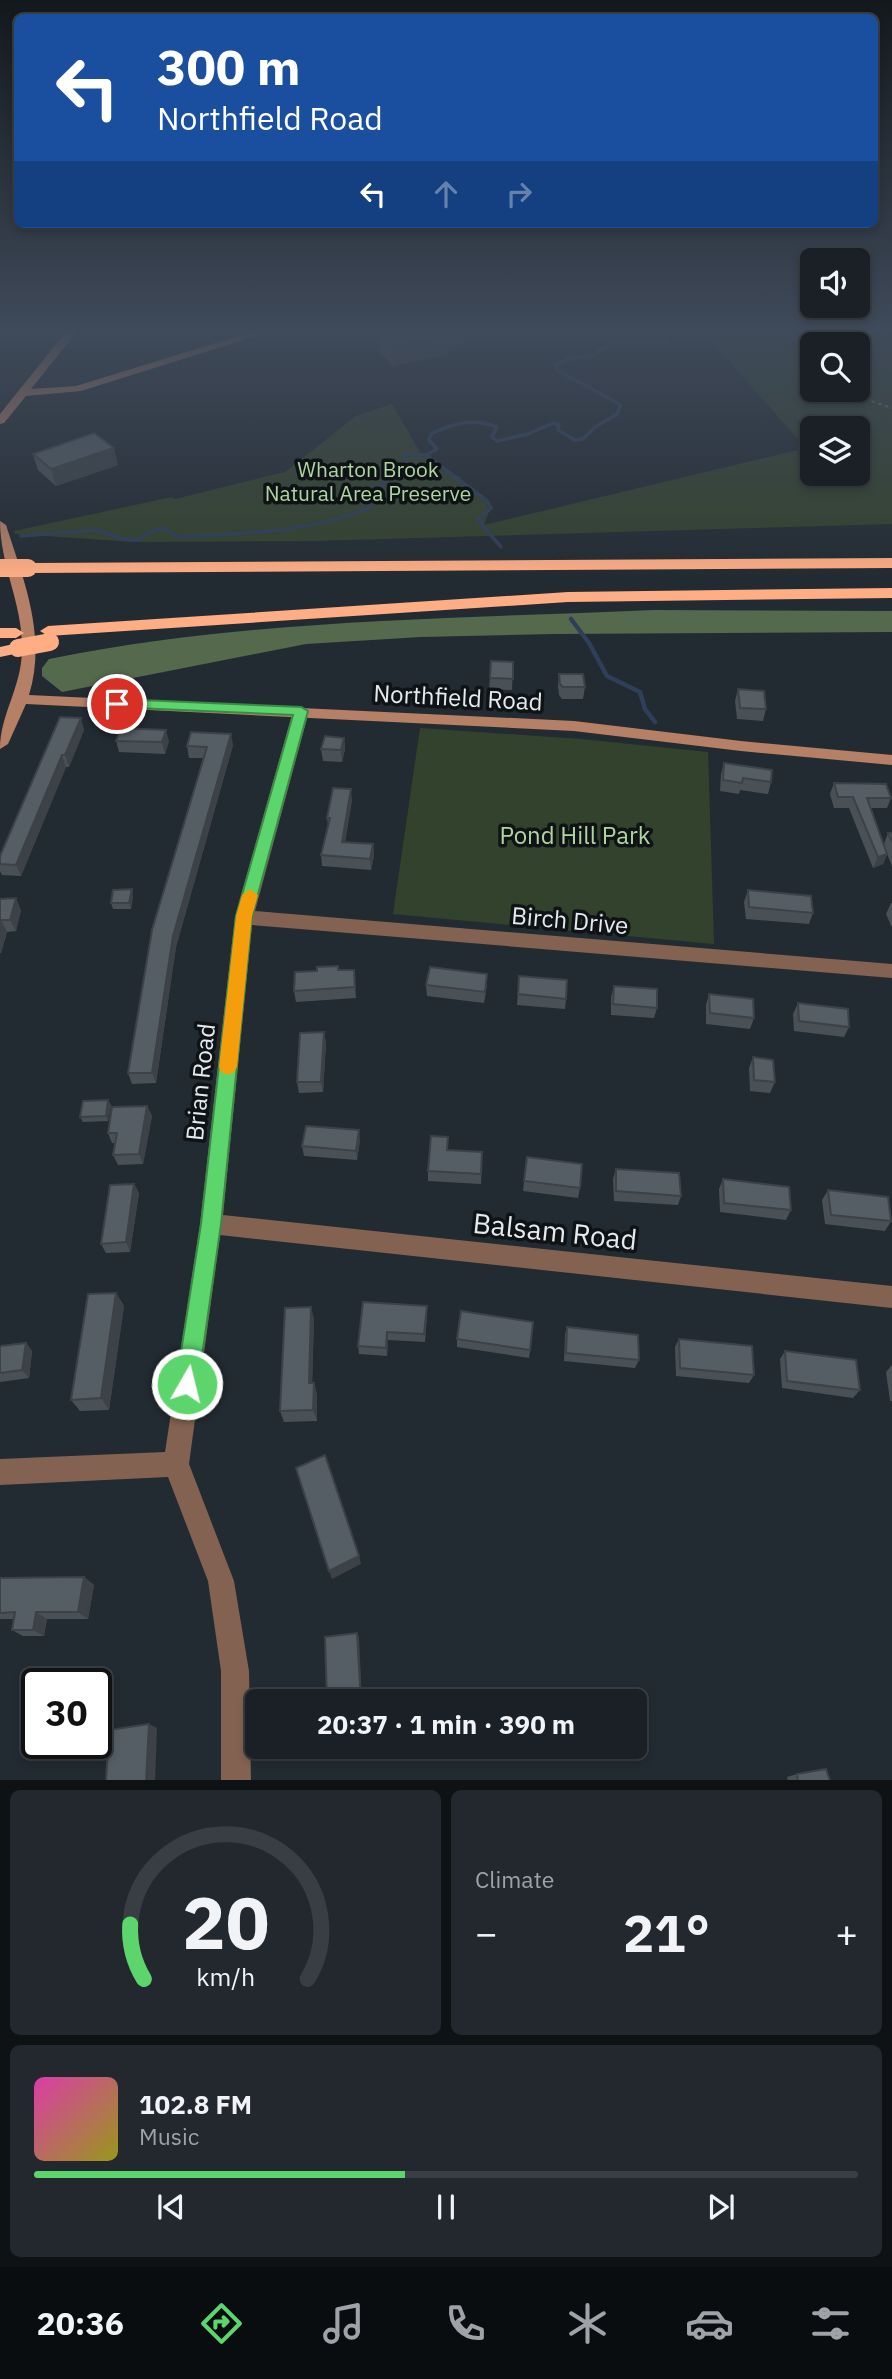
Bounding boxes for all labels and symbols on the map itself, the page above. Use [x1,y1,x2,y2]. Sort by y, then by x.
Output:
park label: Wharton Brook Natural Area Preserve [265,455,471,507]
pin [87,674,147,734]
street label: Northfield Road [373,677,543,717]
park label: Pond Hill Park [500,819,651,851]
street label: Birch Drive [510,899,630,941]
street label: Brian Road [178,1022,222,1142]
street label: Balsam Road [471,1204,639,1258]
position arrow [150,1347,224,1421]
speed limit sign: 30 [21,1668,112,1759]

